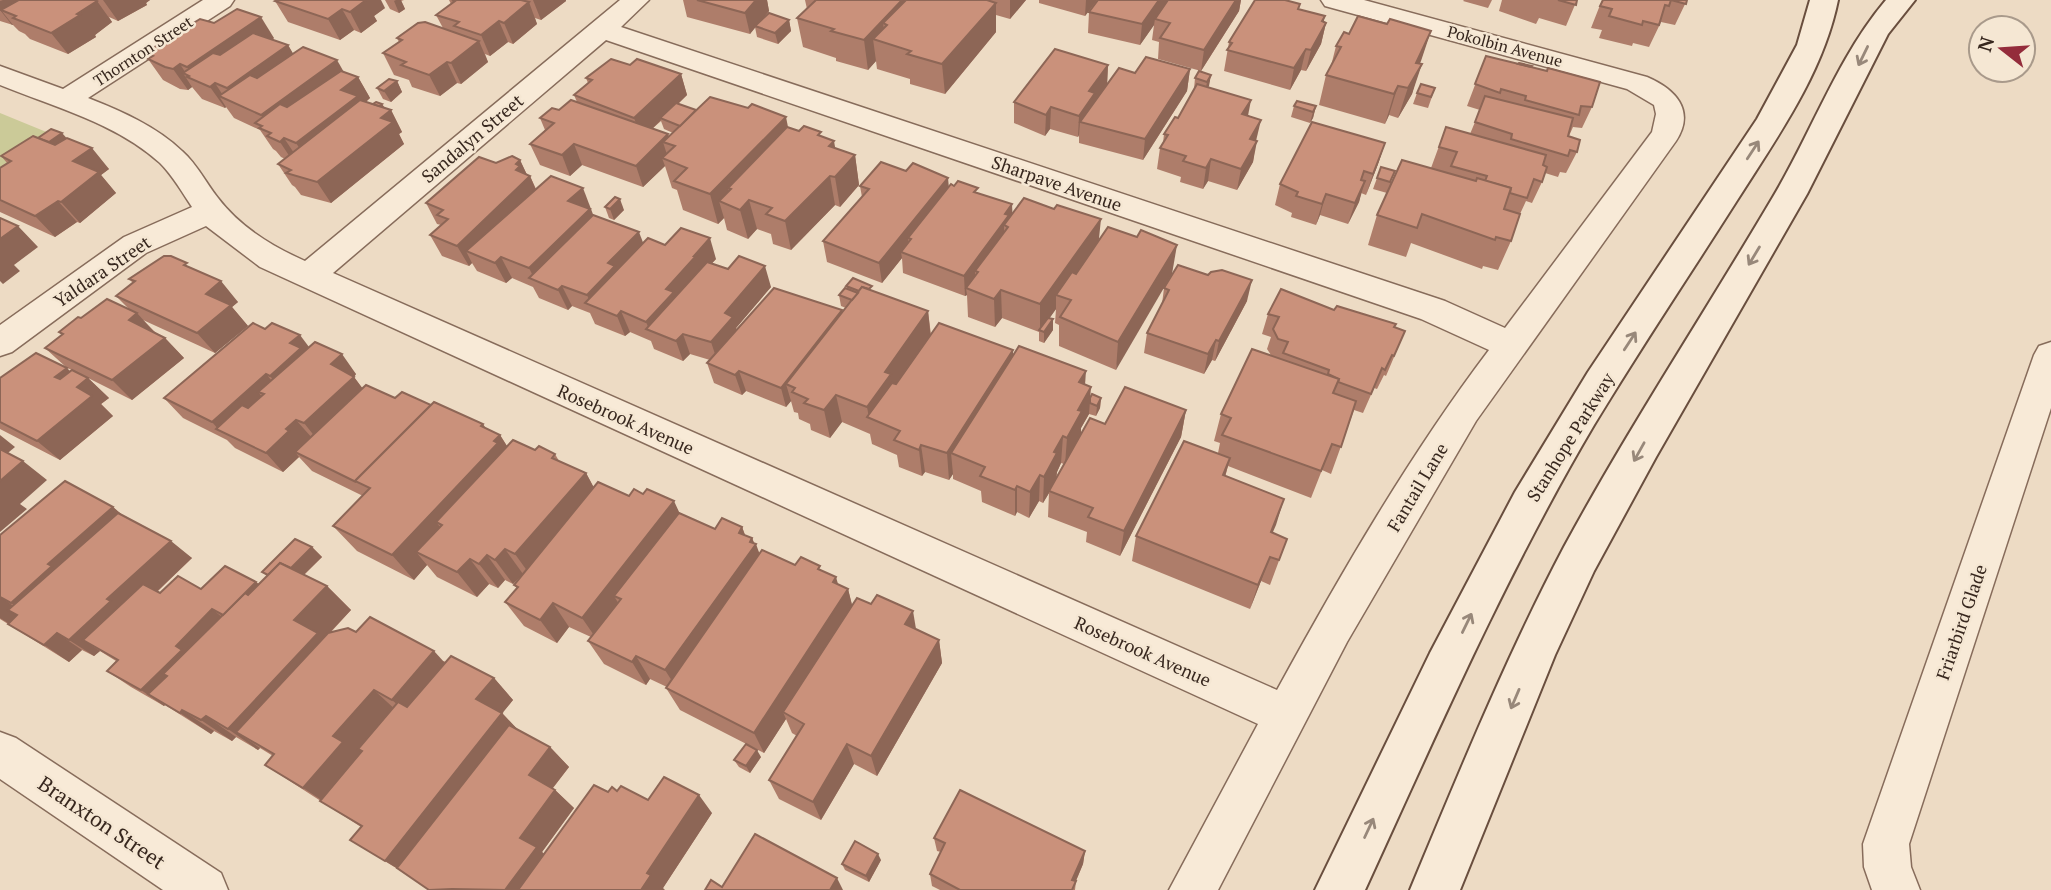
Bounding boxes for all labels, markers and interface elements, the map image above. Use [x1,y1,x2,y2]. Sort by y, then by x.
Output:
street label: Thornton Street [89,11,197,91]
north arrow [1967,14,2037,84]
street label: Pokolbin Avenue [1445,20,1565,72]
text: N [1971,33,1999,54]
one-way arrow [1855,45,1869,66]
street label: Sandalyn Street [416,88,528,188]
one-way arrow [1745,141,1760,160]
street label: Sharpave Avenue [989,149,1125,217]
street label: Yaldara Street [49,230,155,312]
one-way arrow [1747,245,1761,265]
one-way arrow [1623,332,1637,352]
street label: Stanhope Parkway [1521,367,1620,506]
street label: Rosebrook Avenue [554,378,698,460]
street label: Fantail Lane [1381,438,1453,536]
one-way arrow [1632,441,1646,461]
street label: Friarbird Glade [1930,561,1992,683]
street label: Rosebrook Avenue [1071,610,1215,692]
one-way arrow [1460,613,1474,634]
one-way arrow [1508,688,1521,709]
street label: Branxton Street [33,769,171,875]
one-way arrow [1363,818,1376,839]

